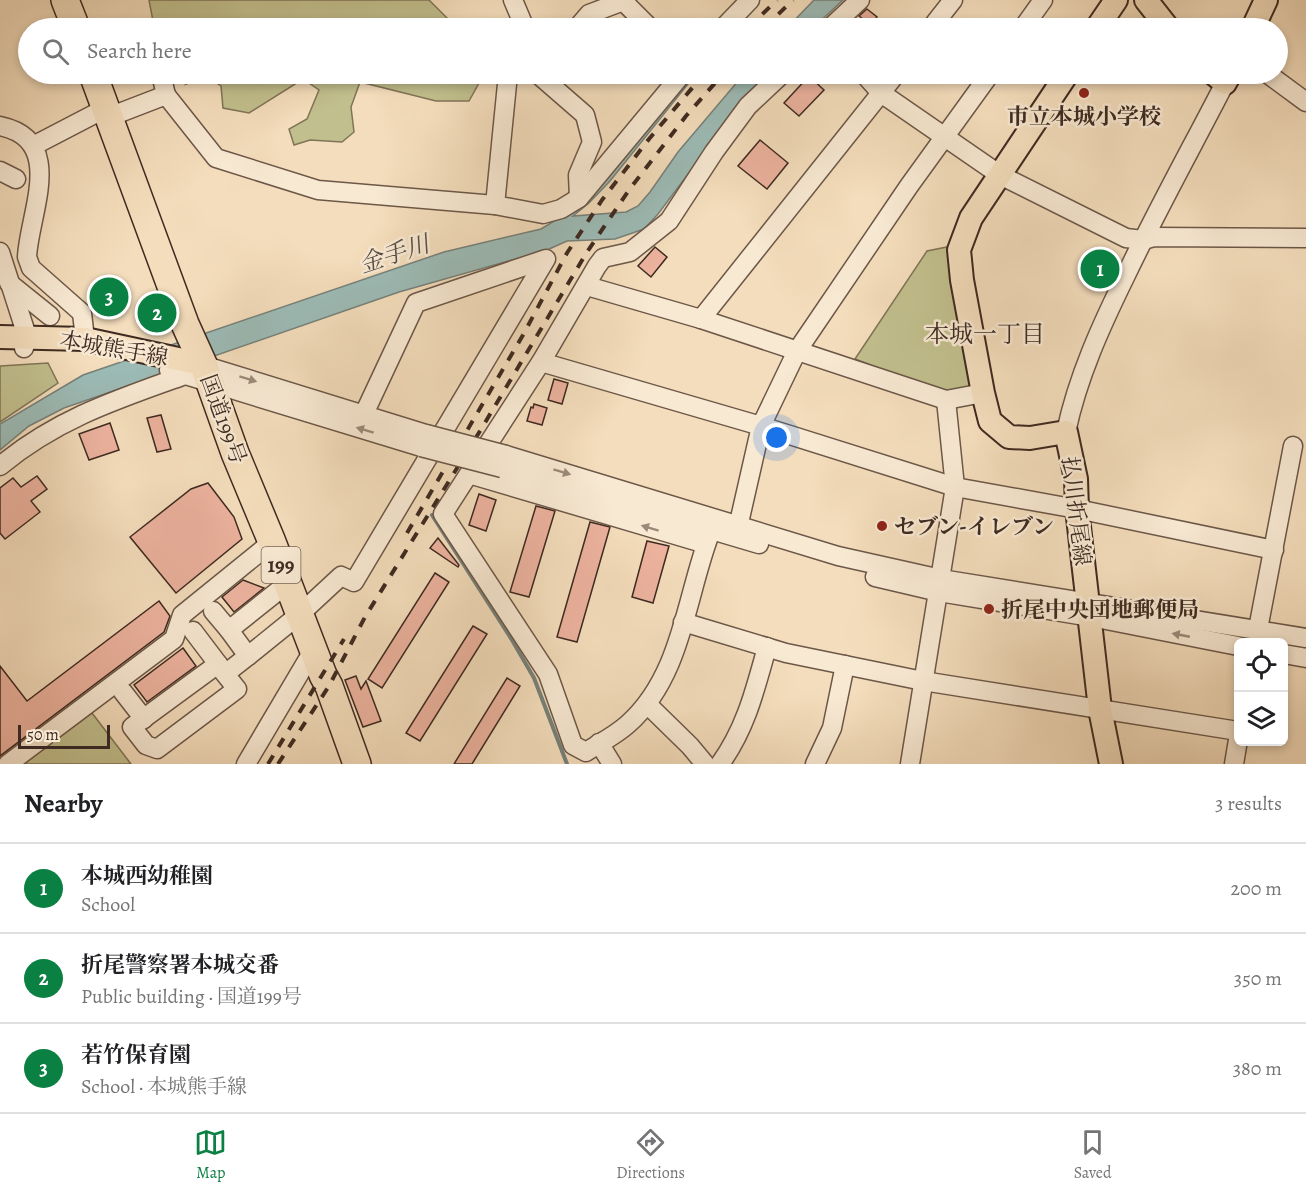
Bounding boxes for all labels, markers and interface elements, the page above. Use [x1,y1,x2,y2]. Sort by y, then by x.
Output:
search box [18,18,1288,84]
icon: search [39,35,72,68]
text: Search here [87,36,192,66]
marker: 市立本城小学校 [1077,86,1091,100]
place label: 市立本城小学校 [1007,102,1161,132]
water label: 金手川 [355,227,436,280]
pin: 1 [1080,246,1120,292]
pin: 3 [90,274,128,320]
pin: 2 [138,290,176,336]
district label: 本城一丁目 [925,318,1045,350]
street label: 本城熊手線 [57,325,171,373]
street label: 国道199号 [193,370,253,468]
one-way arrow [239,375,257,384]
your location [762,423,791,452]
one-way arrow [356,425,374,434]
street label: 払川折尾線 [1054,455,1098,568]
one-way arrow [553,468,571,477]
place label: セブン-イレブン [894,512,1054,542]
marker: セブン-イレブン [875,519,889,533]
one-way arrow [640,523,658,532]
road number: 199 [262,547,300,583]
place label: 折尾中央団地郵便局 [1001,595,1199,625]
marker: 折尾中央団地郵便局 [982,602,996,616]
one-way arrow [1171,630,1190,639]
map controls [1234,638,1288,746]
button: locate [1234,638,1288,692]
button: layers [1234,692,1288,746]
scale bar [18,722,110,750]
text: 50 m [27,724,59,746]
text: Nearby [24,786,103,821]
text: 3 results [1215,790,1282,817]
text: 本城西幼稚園 [81,861,213,891]
text: 1 [40,875,47,902]
text: 200 m [1231,875,1282,902]
text: School [81,891,135,918]
text: 折尾警察署本城交番 [81,950,279,980]
text: 2 [39,965,48,992]
text: 350 m [1234,965,1282,992]
text: Public building · 国道199号 [81,983,302,1010]
text: 若竹保育園 [81,1040,191,1070]
text: 3 [39,1055,48,1082]
text: 380 m [1233,1055,1282,1082]
text: School · 本城熊手線 [81,1073,247,1100]
tab: Map [194,1126,227,1184]
tab: Directions [616,1126,685,1184]
tab: Saved [1074,1126,1112,1184]

